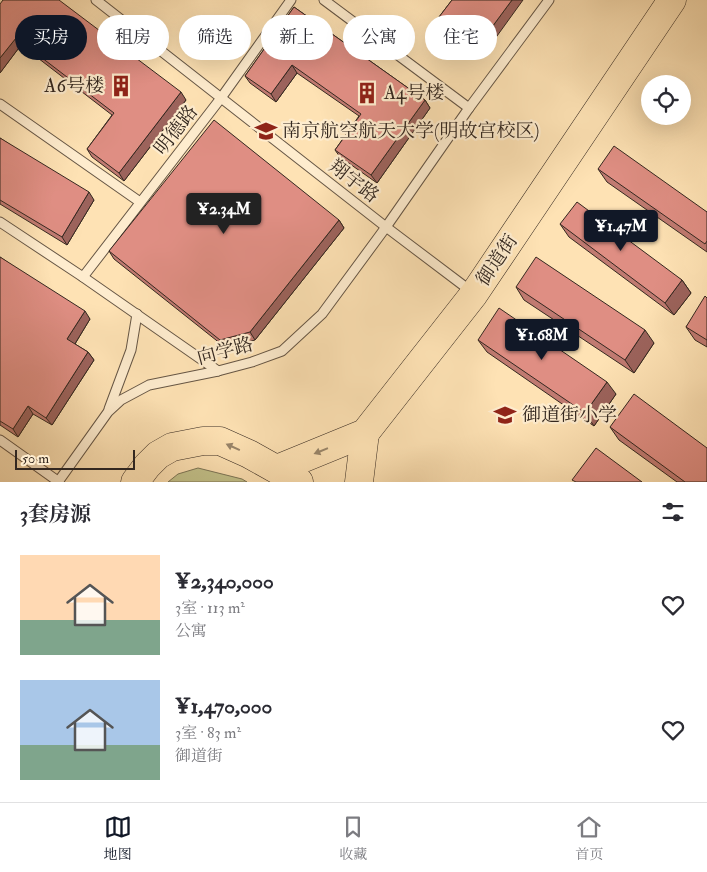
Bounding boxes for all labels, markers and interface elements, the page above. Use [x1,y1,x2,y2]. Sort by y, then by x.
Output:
chip: 买房 [15,15,87,60]
chip: 租房 [97,15,169,60]
chip: 筛选 [179,15,251,60]
chip: 新上 [261,15,333,60]
chip: 公寓 [343,15,415,60]
chip: 住宅 [425,15,497,60]
building icon: A6号楼 [108,73,134,99]
place label: A6号楼 [43,74,104,98]
map controls [641,75,691,125]
button: locate [641,75,691,125]
building icon: A4号楼 [354,80,380,106]
place label: A4号楼 [383,81,444,105]
street label: 明德路 [149,100,203,160]
school or university icon: 南京航空航天大学(明故宫校区) [253,118,279,144]
place label: 南京航空航天大学(明故宫校区) [282,119,539,143]
street label: 翔宇路 [324,154,384,208]
pin: ¥2.34M [183,192,265,235]
text: ¥2.34M [197,199,251,219]
pin: ¥1.47M [580,210,662,252]
text: ¥1.47M [595,216,647,236]
street label: 御道街 [471,230,523,290]
pin: ¥1.68M [501,318,583,361]
text: ¥1.68M [516,325,568,345]
street label: 向学路 [194,332,256,370]
school or university icon: 御道街小学 [492,402,518,428]
place label: 御道街小学 [522,403,617,427]
one-way arrow [226,442,240,450]
scale bar [15,447,135,470]
one-way arrow [313,447,328,455]
text: 50 m [22,450,49,467]
icon: filters [659,498,687,526]
text: 3套房源 [20,501,91,528]
text: ¥2,340,000 [175,568,274,595]
icon: home [60,575,120,635]
icon: heart [659,591,687,619]
text: 3室 · 113 m² [175,598,245,618]
text: 公寓 [175,621,207,641]
text: ¥1,470,000 [175,693,272,720]
icon: home [60,700,120,760]
icon: heart [659,716,687,744]
text: 3室 · 83 m² [175,723,241,743]
text: 御道街 [175,746,223,766]
tab: 地图 [104,813,132,863]
tab: 收藏 [339,813,367,863]
tab: 首页 [575,813,603,863]

